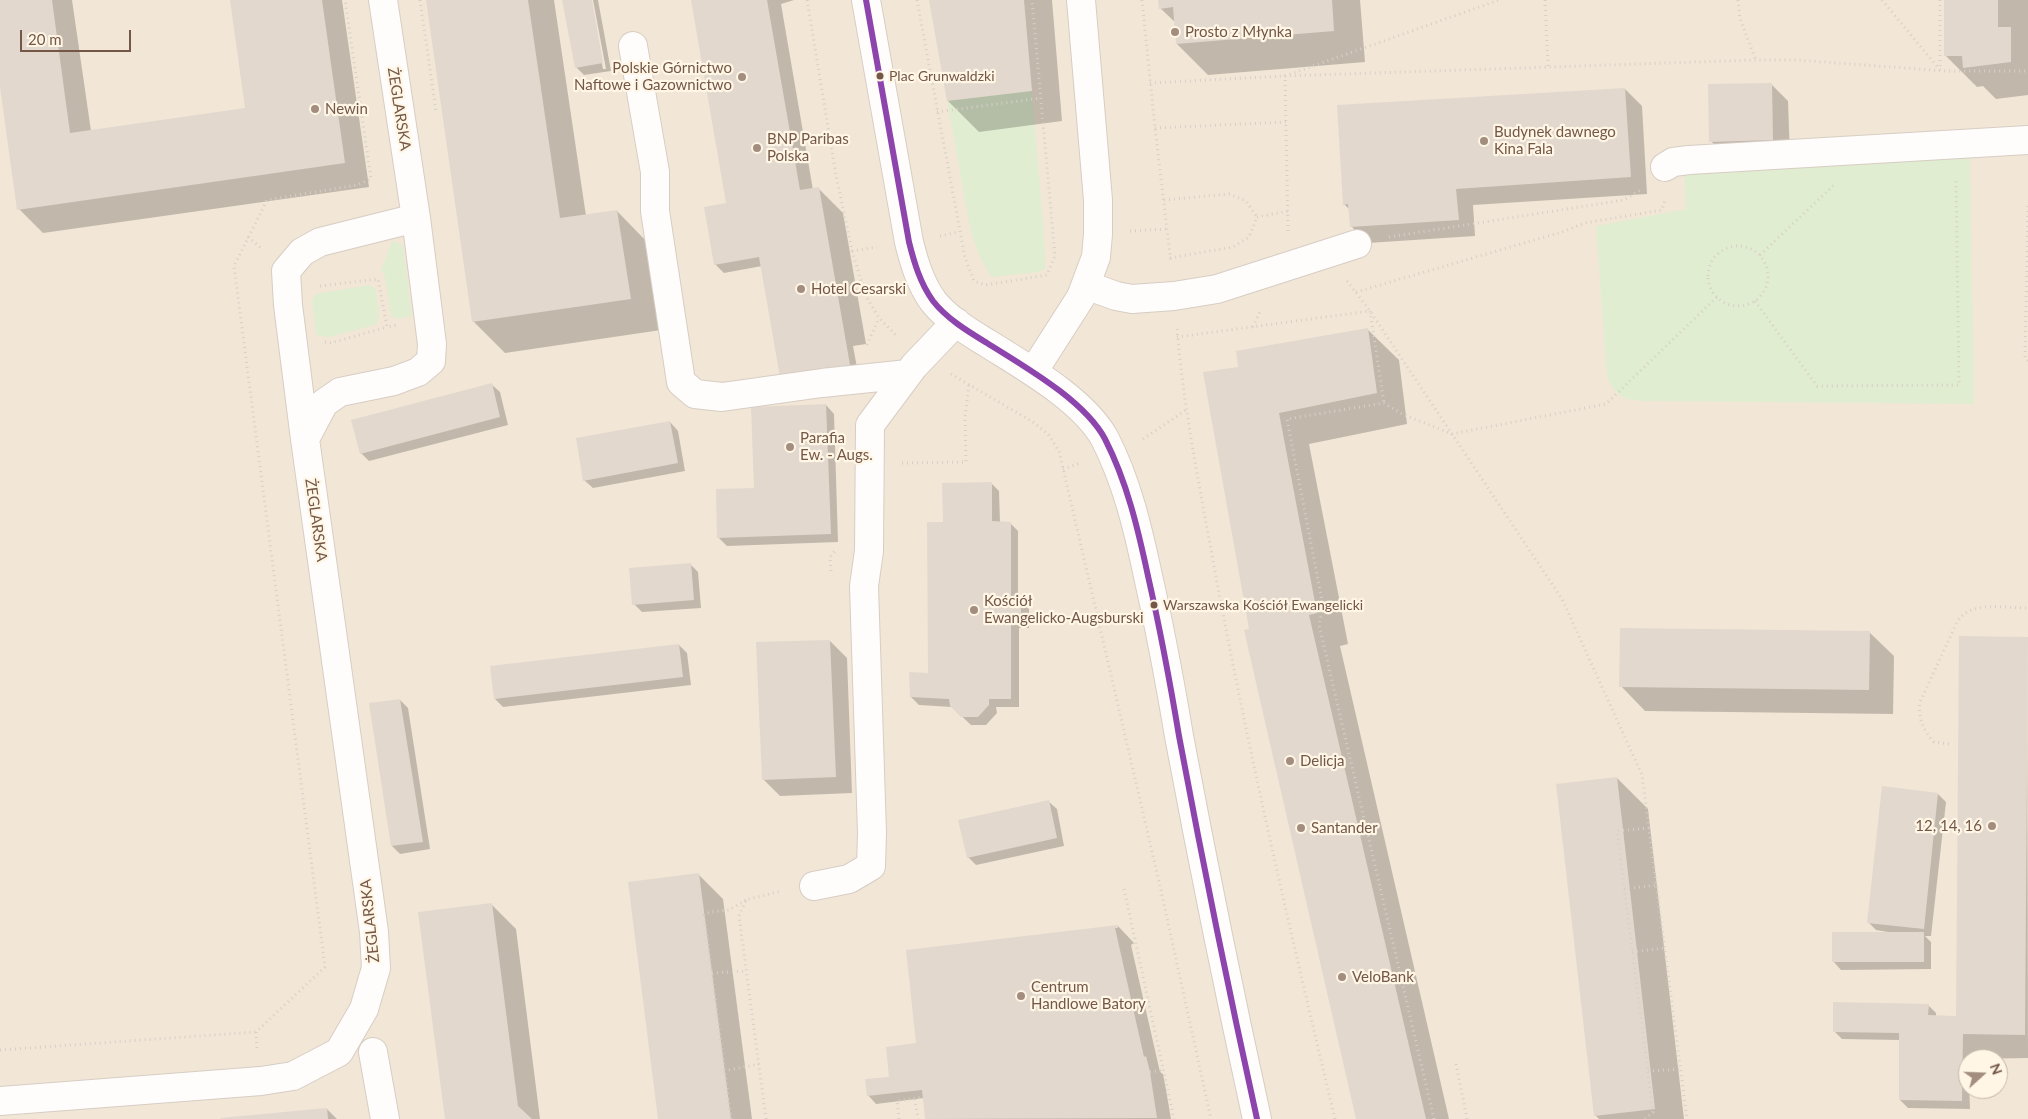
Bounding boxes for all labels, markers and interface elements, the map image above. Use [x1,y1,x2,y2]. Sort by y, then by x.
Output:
scale bar [22,20,134,52]
place label: Prosto z Młynka [1185,23,1292,41]
marker: Prosto z Młynka [1169,26,1181,38]
text: 20 m [28,30,62,48]
place label: Polskie Górnictwo Naftowe i Gazownictwo [574,59,732,94]
street label: ŻEGLARSKA [384,66,414,152]
place label: Plac Grunwaldzki [889,68,995,84]
marker: Polskie Górnictwo Naftowe i Gazownictwo [736,71,748,83]
marker: Plac Grunwaldzki [875,71,885,81]
place label: Newin [325,100,368,118]
marker: Newin [309,103,321,115]
place label: Budynek dawnego Kina Fala [1494,123,1616,158]
place label: BNP Paribas Polska [767,130,849,165]
marker: Budynek dawnego Kina Fala [1478,135,1490,147]
marker: BNP Paribas Polska [751,142,763,154]
place label: Hotel Cesarski [811,280,906,298]
marker: Hotel Cesarski [795,283,807,295]
place label: Parafia Ew. - Augs. [800,429,873,464]
marker: Parafia Ew. - Augs. [784,441,796,453]
street label: ŻEGLARSKA [301,477,331,563]
place label: Kościół Ewangelicko-Augsburski [984,592,1144,627]
place label: Warszawska Kościół Ewangelicki [1163,597,1363,613]
marker: Warszawska Kościół Ewangelicki [1149,600,1159,610]
marker: Kościół Ewangelicko-Augsburski [968,604,980,616]
place label: Delicja [1300,752,1345,770]
marker: Delicja [1284,755,1296,767]
place label: 12, 14, 16 [1915,817,1982,835]
place label: Santander [1311,819,1378,837]
marker: 12, 14, 16 [1986,820,1998,832]
marker: Santander [1295,822,1307,834]
street label: ŻEGLARSKA [357,878,383,964]
place label: VeloBank [1352,968,1414,986]
marker: VeloBank [1336,971,1348,983]
place label: Centrum Handlowe Batory [1031,978,1146,1013]
marker: Centrum Handlowe Batory [1015,990,1027,1002]
north arrow [1958,1049,2008,1099]
text: N [1987,1061,2006,1077]

